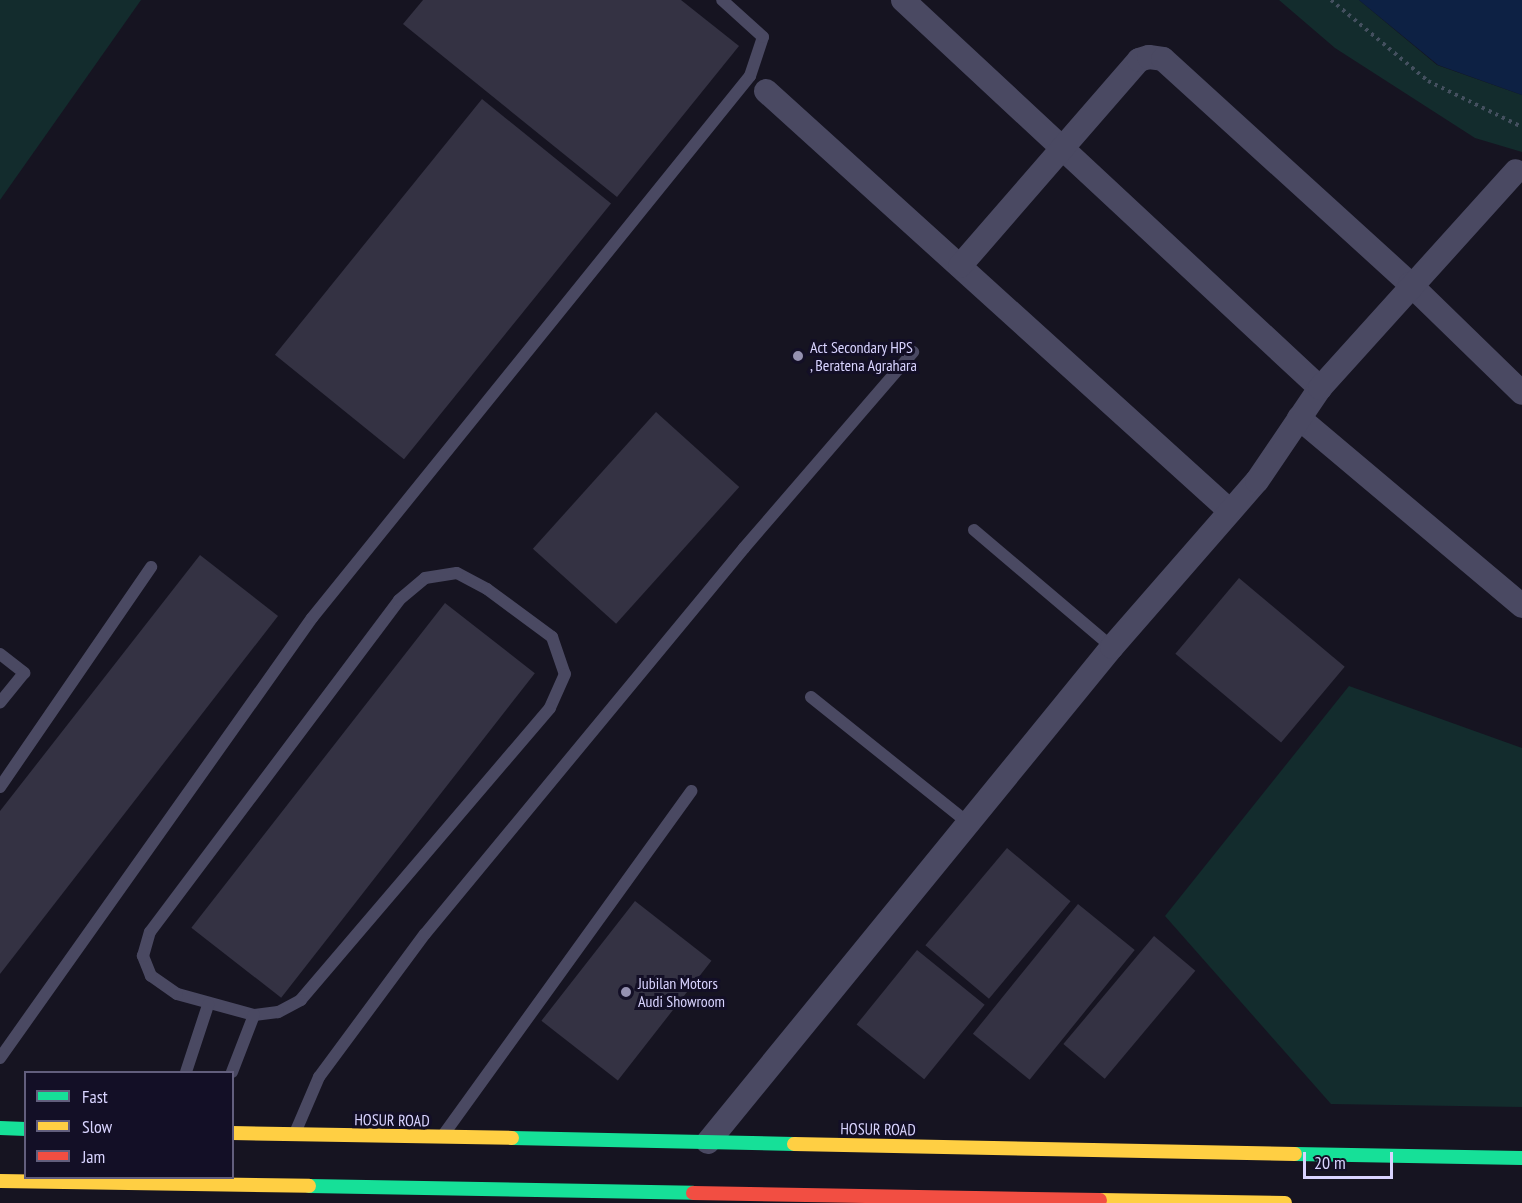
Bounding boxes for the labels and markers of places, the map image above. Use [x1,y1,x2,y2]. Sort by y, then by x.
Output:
place label: Act Secondary HPS , Beratena Agrahara [810,337,918,375]
marker: Act Secondary HPS , Beratena Agrahara [791,349,805,363]
place label: Jubilan Motors Audi Showroom [638,973,725,1011]
marker: Jubilan Motors Audi Showroom [619,985,633,999]

